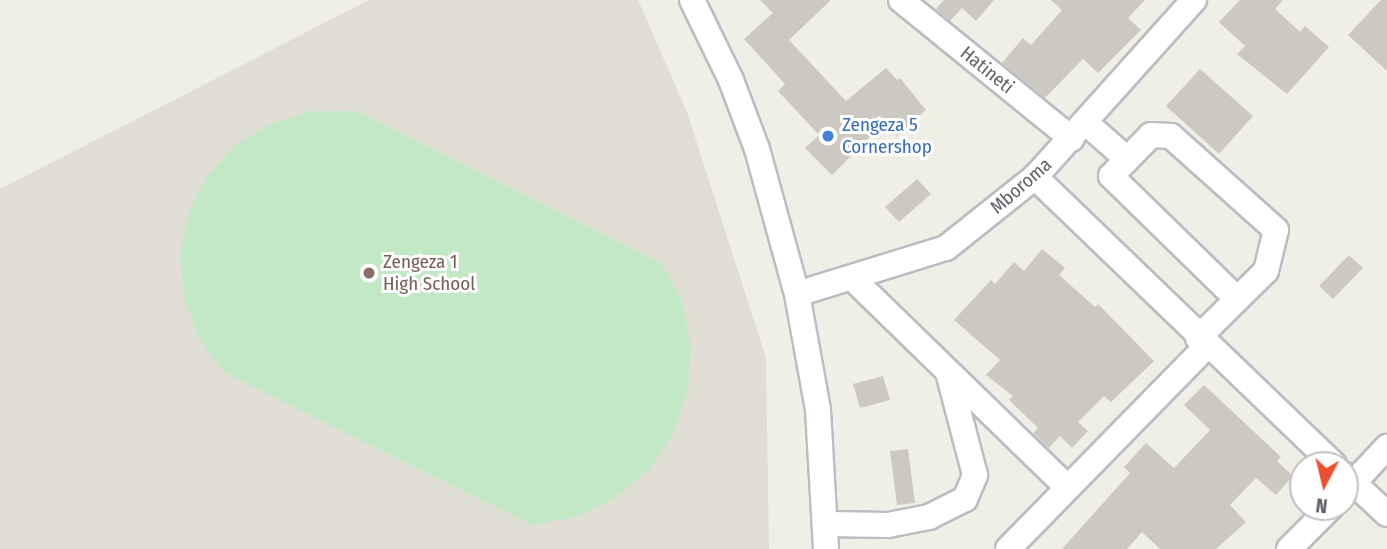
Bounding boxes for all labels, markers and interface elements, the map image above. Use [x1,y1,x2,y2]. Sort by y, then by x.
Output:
street label: Hatineti [956,42,1018,98]
place label: Zengeza 5 Cornershop [842,114,932,158]
marker: Zengeza 5 Cornershop [820,128,836,144]
street label: Mboroma [986,153,1056,219]
place label: Zengeza 1 High School [383,251,475,295]
marker: Zengeza 1 High School [361,265,377,281]
north arrow [1289,451,1359,521]
text: N [1315,493,1329,517]

